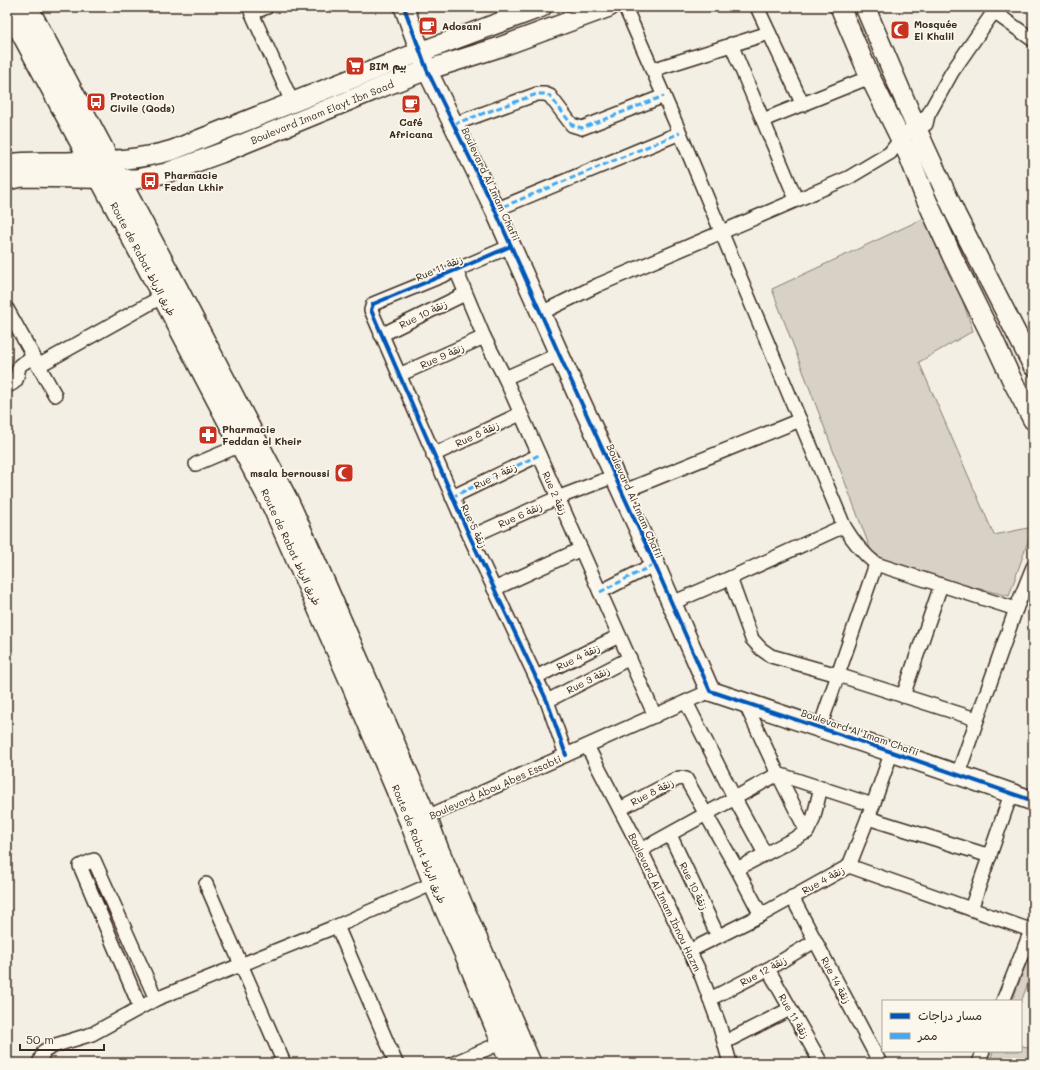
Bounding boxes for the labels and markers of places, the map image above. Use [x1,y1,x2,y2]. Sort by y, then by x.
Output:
cafe icon: Adosani [417,15,439,37]
place label: Mosquée El Khalil [914,17,957,43]
place label: Adosani [442,19,482,33]
mosque icon: Mosquée El Khalil [889,19,911,41]
supermarket icon: BIM بيم [344,55,366,77]
place label: BIM بيم [369,59,406,74]
place label: Protection Civile (Qods) [110,89,175,115]
bus stop icon: Protection Civile (Qods) [85,91,107,113]
cafe icon: Café Africana [400,93,422,115]
place label: Café Africana [389,115,433,141]
place label: Pharmacie Fedan Lkhir [164,168,224,194]
bus stop icon: Pharmacie Fedan Lkhir [139,170,161,192]
place label: Pharmacie Feddan el Kheir [222,422,302,448]
pharmacy icon: Pharmacie Feddan el Kheir [197,424,219,446]
mosque icon: msala bernoussi [333,462,355,484]
place label: msala bernoussi [250,466,330,480]

